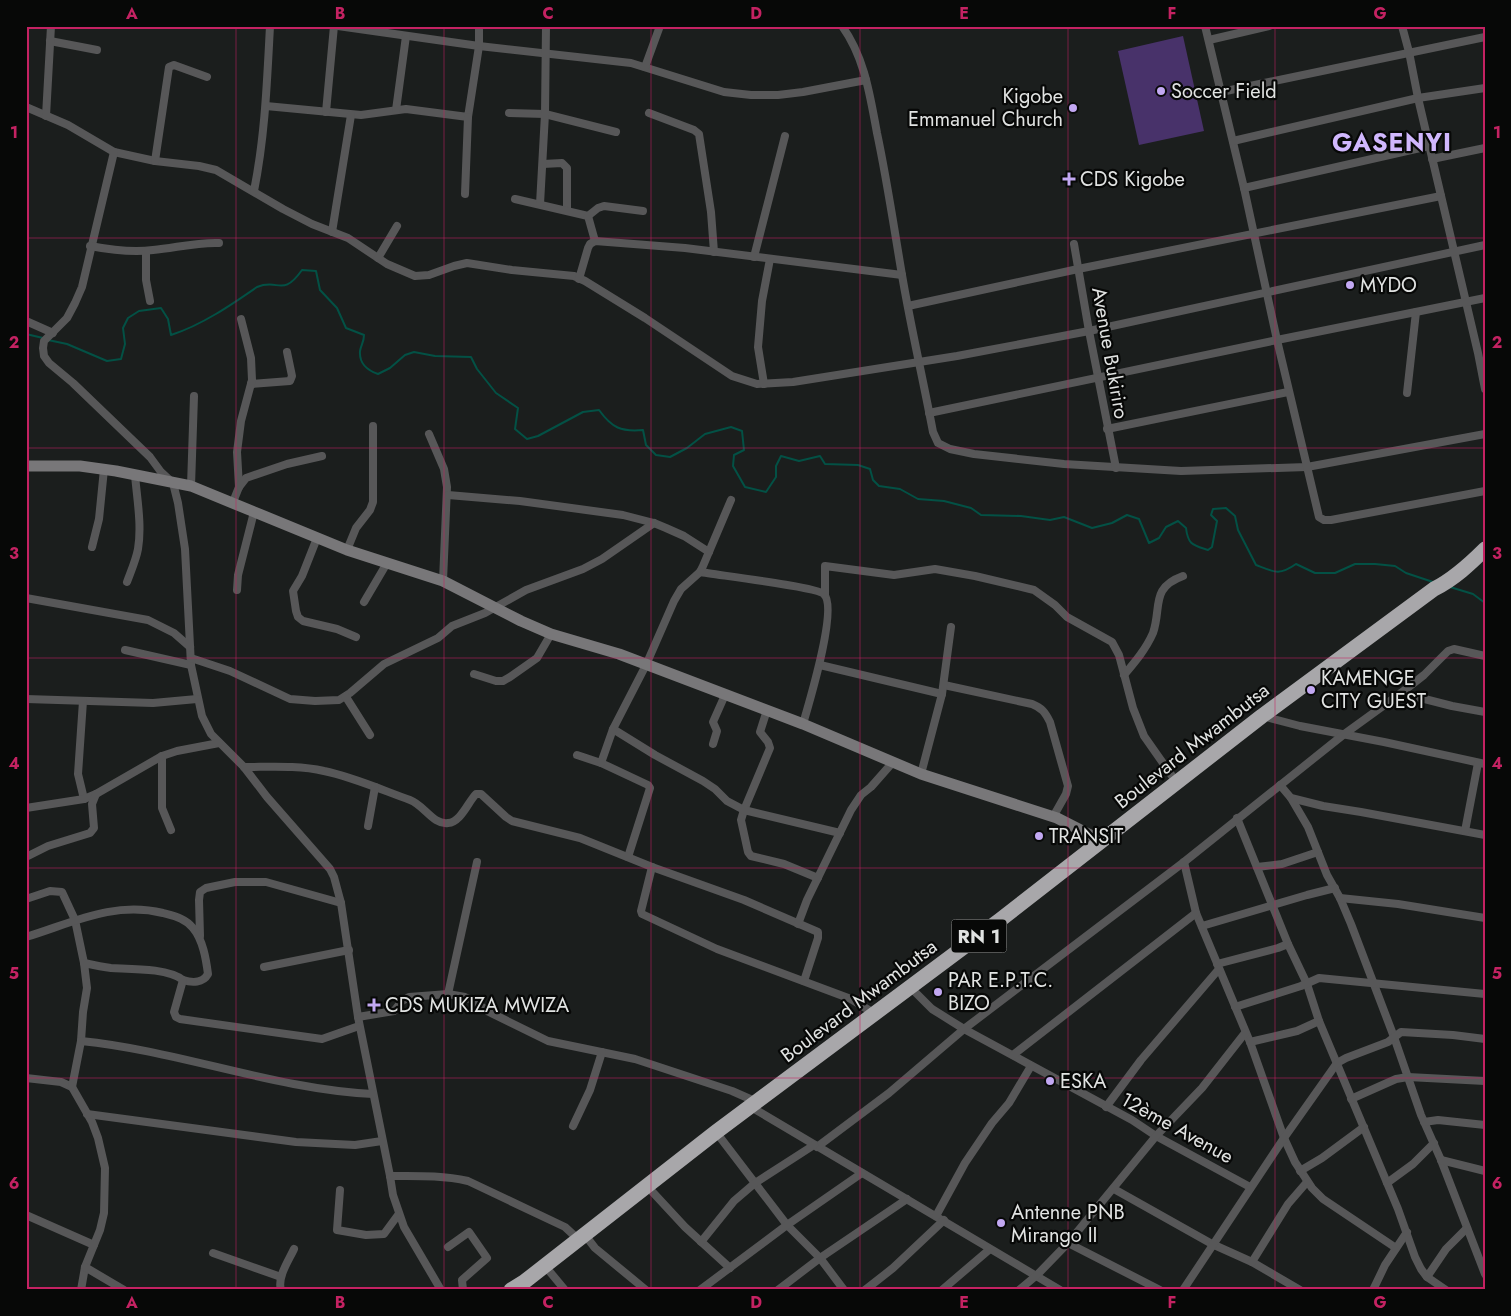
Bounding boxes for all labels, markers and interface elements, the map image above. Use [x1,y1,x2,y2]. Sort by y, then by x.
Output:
text: A [125,2,138,25]
text: B [335,2,345,25]
text: C [542,2,554,25]
text: D [750,2,762,25]
text: E [959,2,969,25]
text: F [1168,2,1176,25]
text: G [1373,2,1387,25]
place label: Soccer Field [1171,77,1277,106]
place label: Kigobe Emmanuel Church [908,82,1063,134]
marker: Soccer Field [1155,85,1167,97]
marker: Kigobe Emmanuel Church [1067,102,1079,114]
text: 1 [10,121,18,144]
text: 1 [1493,121,1501,144]
district label: GASENYI [1332,124,1452,160]
place label: CDS Kigobe [1080,165,1185,194]
marker: CDS Kigobe [1062,172,1076,186]
place label: MYDO [1360,271,1417,300]
marker: MYDO [1344,279,1356,291]
street label: Avenue Bukiriro [1084,285,1136,421]
text: 2 [9,331,19,354]
text: 2 [1492,331,1502,354]
text: 3 [9,542,19,565]
text: 3 [1492,542,1502,565]
place label: KAMENGE CITY GUEST [1321,664,1427,716]
street label: Boulevard Mwambutsa [1109,676,1275,816]
marker: KAMENGE CITY GUEST [1305,684,1317,696]
text: 4 [8,752,20,775]
text: 4 [1491,752,1503,775]
place label: TRANSIT [1049,822,1124,851]
marker: TRANSIT [1033,830,1045,842]
road number: RN 1 [952,919,1006,952]
street label: Boulevard Mwambutsa [775,932,943,1070]
text: 5 [9,962,19,985]
text: 5 [1492,962,1502,985]
place label: PAR E.P.T.C. BIZO [948,966,1053,1018]
marker: PAR E.P.T.C. BIZO [932,986,944,998]
place label: CDS MUKIZA MWIZA [385,991,570,1020]
marker: CDS MUKIZA MWIZA [367,998,381,1012]
place label: ESKA [1060,1067,1107,1096]
marker: ESKA [1044,1075,1056,1087]
street label: 12ème Avenue [1115,1085,1239,1171]
text: 6 [9,1172,19,1195]
text: 6 [1492,1172,1502,1195]
place label: Antenne PNB Mirango II [1011,1198,1125,1250]
marker: Antenne PNB Mirango II [995,1217,1007,1229]
text: A [125,1291,138,1314]
text: B [335,1291,345,1314]
text: C [542,1291,554,1314]
text: D [750,1291,762,1314]
text: E [959,1291,969,1314]
text: F [1168,1291,1176,1314]
text: G [1373,1291,1387,1314]

